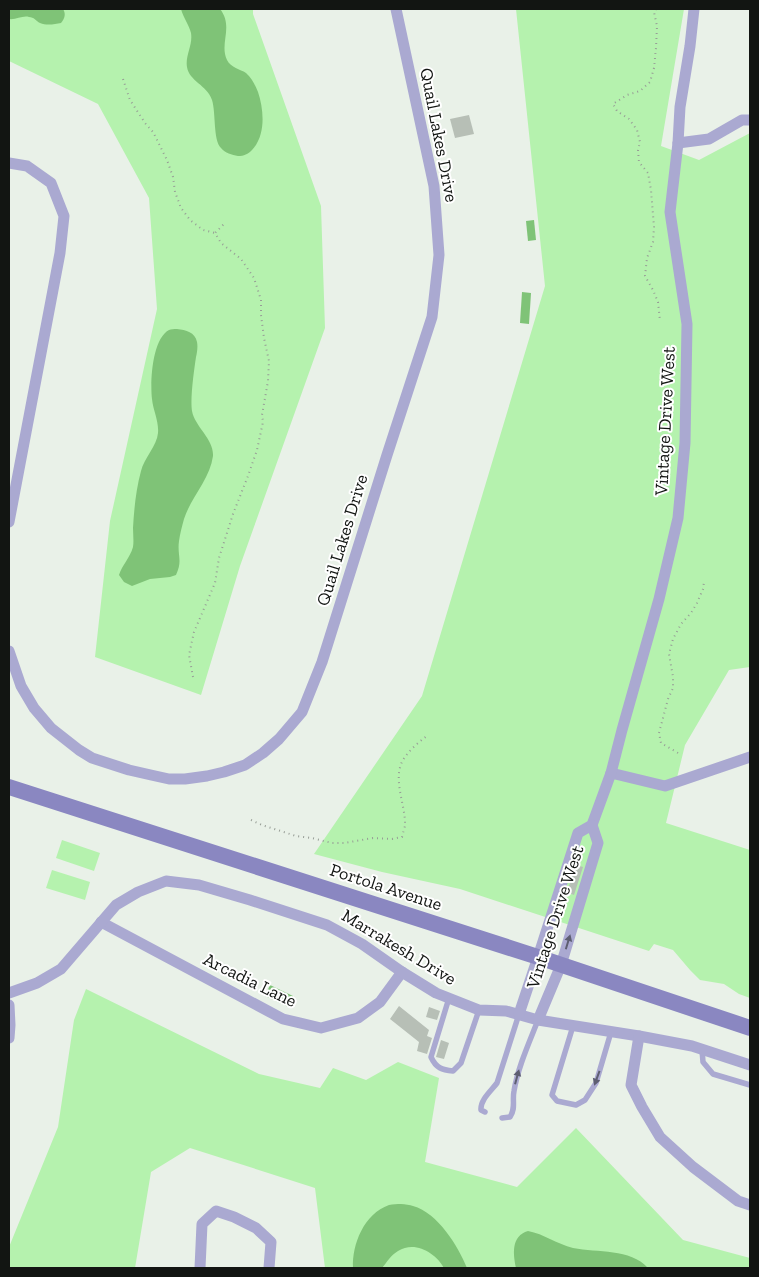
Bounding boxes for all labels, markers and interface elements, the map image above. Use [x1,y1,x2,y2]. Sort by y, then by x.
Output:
street label: Quail Lakes Drive [415,66,463,204]
street label: Vintage Drive West [650,346,680,497]
street label: Quail Lakes Drive [312,472,372,608]
street label: Vintage Drive West [521,842,589,992]
street label: Portola Avenue [327,859,445,915]
street label: Marrakesh Drive [338,904,460,990]
one-way arrow [565,935,572,950]
street label: Arcadia Lane [200,948,300,1012]
one-way arrow [513,1070,521,1085]
one-way arrow [593,1071,600,1086]

